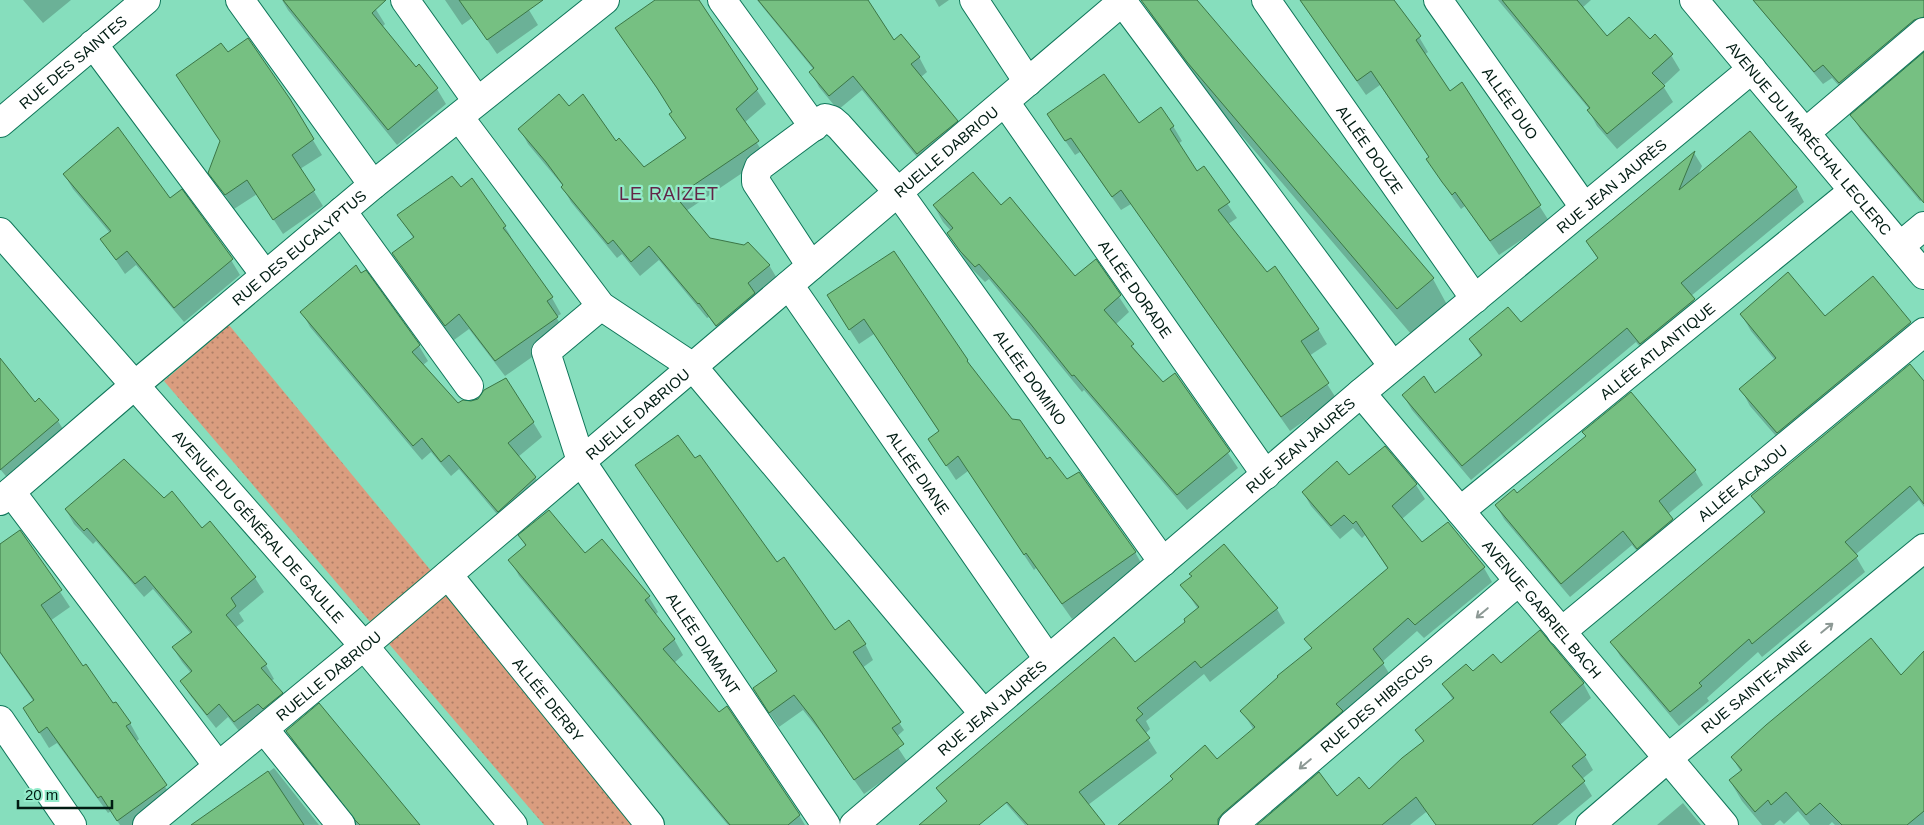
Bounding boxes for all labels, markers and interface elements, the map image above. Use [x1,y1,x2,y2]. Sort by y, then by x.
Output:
street label: RUE DES SAINTES [15,12,130,112]
street label: AVENUE DU MARÉCHAL LECLERC [1724,38,1895,238]
street label: ALLÉE DUO [1479,64,1542,142]
street label: RUELLE DABRIOU [890,102,1001,200]
street label: ALLÉE DOUZE [1334,102,1407,196]
street label: RUE JEAN JAURÈS [1553,135,1670,236]
district label: LE RAIZET [619,184,719,204]
street label: RUE DES EUCALYPTUS [228,186,369,308]
street label: ALLÉE DORADE [1096,237,1176,341]
street label: ALLÉE ATLANTIQUE [1596,299,1718,402]
street label: ALLÉE DOMINO [991,326,1070,428]
street label: RUELLE DABRIOU [582,365,693,463]
street label: RUE JEAN JAURÈS [1242,394,1358,496]
street label: AVENUE DU GÉNÉRAL DE GAULLE [170,427,348,626]
street label: ALLÉE DIANE [884,428,953,517]
street label: ALLÉE ACAJOU [1694,440,1790,524]
street label: AVENUE GABRIEL BACH [1480,536,1605,681]
street label: ALLÉE DIAMANT [664,589,744,697]
one-way arrow [1475,607,1488,619]
one-way arrow [1820,622,1833,633]
street label: RUELLE DABRIOU [272,627,384,724]
street label: RUE SAINTE-ANNE [1697,636,1814,736]
street label: RUE DES HIBISCUS [1317,650,1435,755]
street label: ALLÉE DERBY [510,654,587,745]
street label: RUE JEAN JAURÈS [934,657,1050,759]
one-way arrow [1298,758,1311,769]
scale bar [18,778,111,810]
text: 20 m [25,786,58,803]

